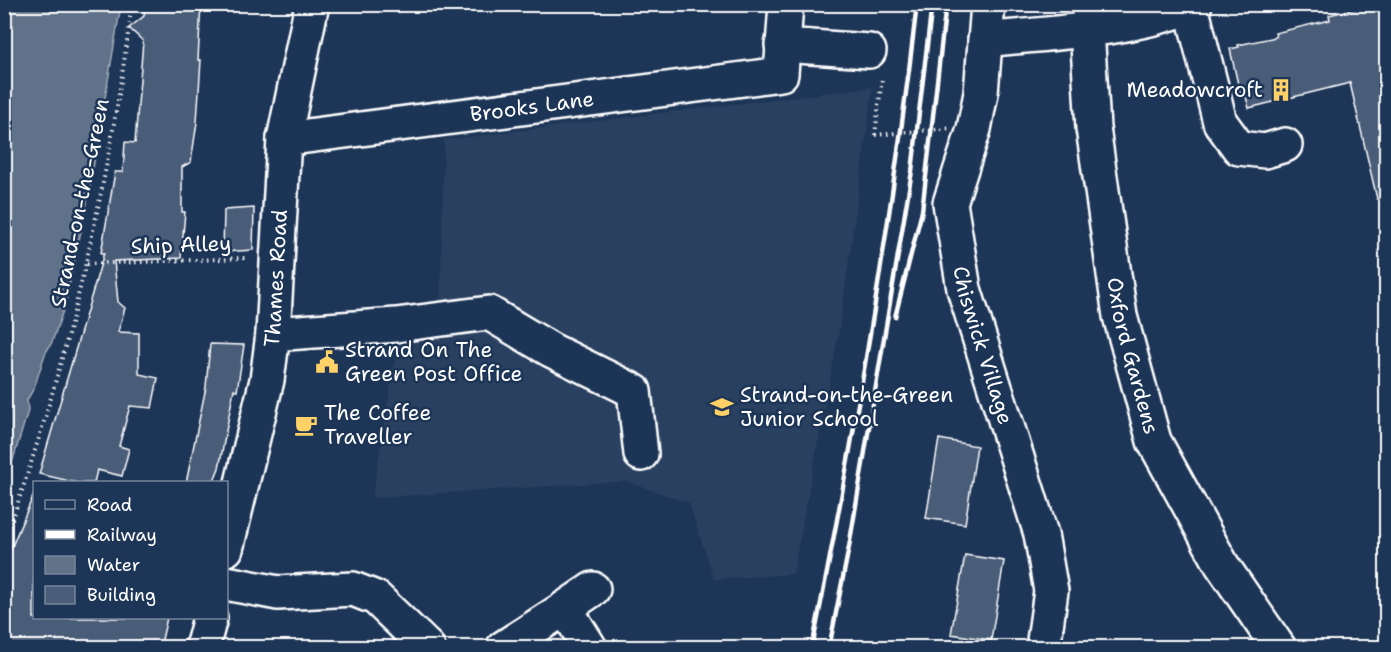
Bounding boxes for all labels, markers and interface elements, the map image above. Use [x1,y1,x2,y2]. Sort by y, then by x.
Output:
place label: Meadowcroft [1127,76,1263,104]
building icon: Meadowcroft [1268,77,1294,103]
street label: Brooks Lane [468,85,596,129]
street label: Strand-on-the-Green [44,96,116,310]
street label: Thames Road [257,209,294,349]
street label: Ship Alley [130,229,232,261]
street label: Chiswick Village [946,264,1020,428]
street label: Oxford Gardens [1101,275,1166,437]
place label: Strand On The Green Post Office [345,336,523,388]
public building icon: Strand On The Green Post Office [314,349,340,375]
place label: Strand-on-the-Green Junior School [740,381,953,433]
school or university icon: Strand-on-the-Green Junior School [709,394,735,420]
place label: The Coffee Traveller [324,399,431,451]
cafe icon: The Coffee Traveller [293,412,319,438]
legend [33,481,228,619]
text: Road [87,493,132,517]
text: Railway [87,523,157,547]
text: Water [87,553,140,577]
text: Building [87,583,156,607]

